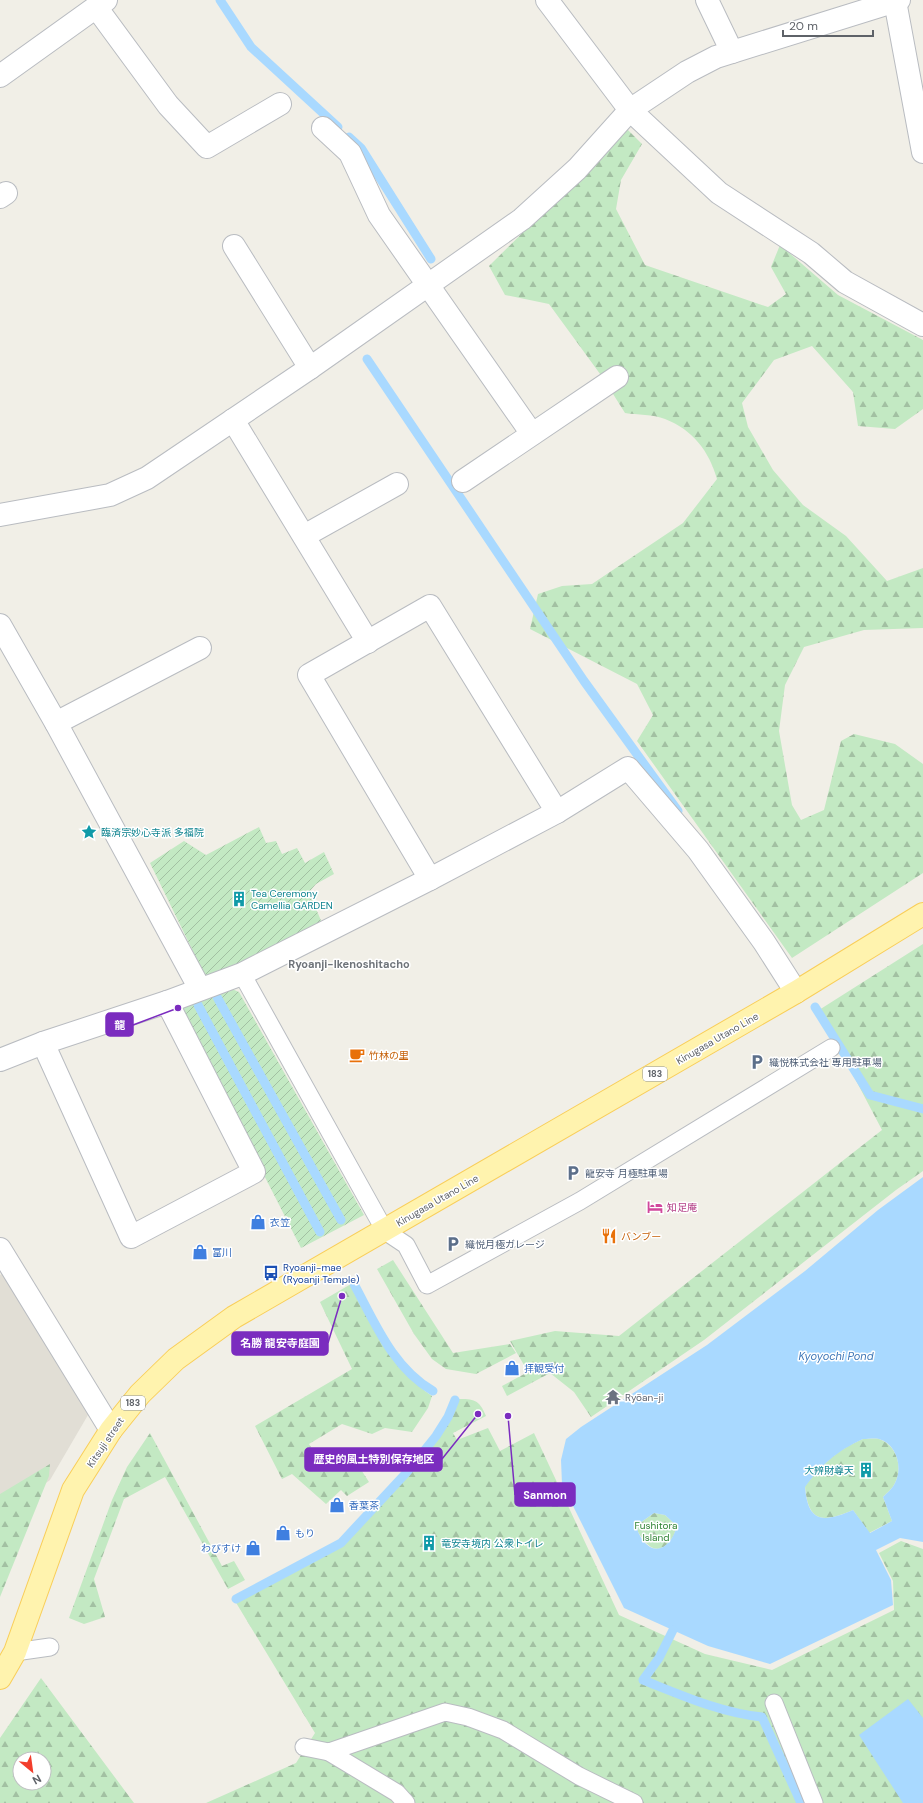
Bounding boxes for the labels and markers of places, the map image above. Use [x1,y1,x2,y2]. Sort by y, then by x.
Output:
place icon: 臨済宗妙心寺派 多福院 [80,823,98,841]
place label: 臨済宗妙心寺派 多福院 [101,826,204,839]
place label: Tea Ceremony Camellia GARDEN [251,887,333,912]
building icon: Tea Ceremony Camellia GARDEN [230,890,248,908]
callout: 龍 [106,1013,133,1036]
cafe icon: 竹林の里 [348,1046,366,1064]
place label: 竹林の里 [369,1049,409,1062]
parking icon: 織悦株式会社 専用駐車場 [748,1053,766,1071]
place label: 織悦株式会社 専用駐車場 [769,1056,882,1069]
parking icon: 龍安寺 月極駐車場 [564,1164,582,1182]
place label: 龍安寺 月極駐車場 [585,1167,668,1180]
hotel icon: 知足庵 [646,1198,664,1216]
place label: 知足庵 [667,1201,697,1214]
shop icon: 衣笠 [249,1213,267,1231]
place label: 衣笠 [269,1216,290,1229]
restaurant icon: バンブー [600,1227,618,1245]
place label: バンブー [621,1230,661,1243]
parking icon: 織悦月極ガレージ [444,1235,462,1253]
place label: 織悦月極ガレージ [465,1238,545,1251]
shop icon: 富川 [191,1243,209,1261]
place label: 富川 [212,1246,232,1259]
place label: Ryoanji-mae (Ryoanji Temple) [283,1261,360,1286]
bus stop icon: Ryoanji-mae (Ryoanji Temple) [262,1264,280,1282]
callout: 名勝 龍安寺庭園 [232,1332,328,1355]
shop icon: 拝観受付 [503,1359,521,1377]
place label: 拝観受付 [524,1362,564,1375]
temple icon: Ryōan-ji [604,1388,622,1406]
place label: Ryōan-ji [625,1391,663,1404]
callout: 歴史的風土特別保存地区 [305,1448,442,1471]
building icon: 大辨財尊天 [857,1461,875,1479]
place label: 大辨財尊天 [804,1464,854,1477]
callout: Sanmon [515,1483,575,1506]
shop icon: 香葉茶 [328,1496,346,1514]
place label: 香葉茶 [349,1499,379,1512]
shop icon: もり [274,1524,292,1542]
place label: もり [295,1527,315,1540]
building icon: 竜安寺境内 公衆トイレ [420,1534,438,1552]
place label: 竜安寺境内 公衆トイレ [441,1537,544,1550]
shop icon: わびすけ [244,1539,262,1557]
place label: わびすけ [201,1542,241,1555]

